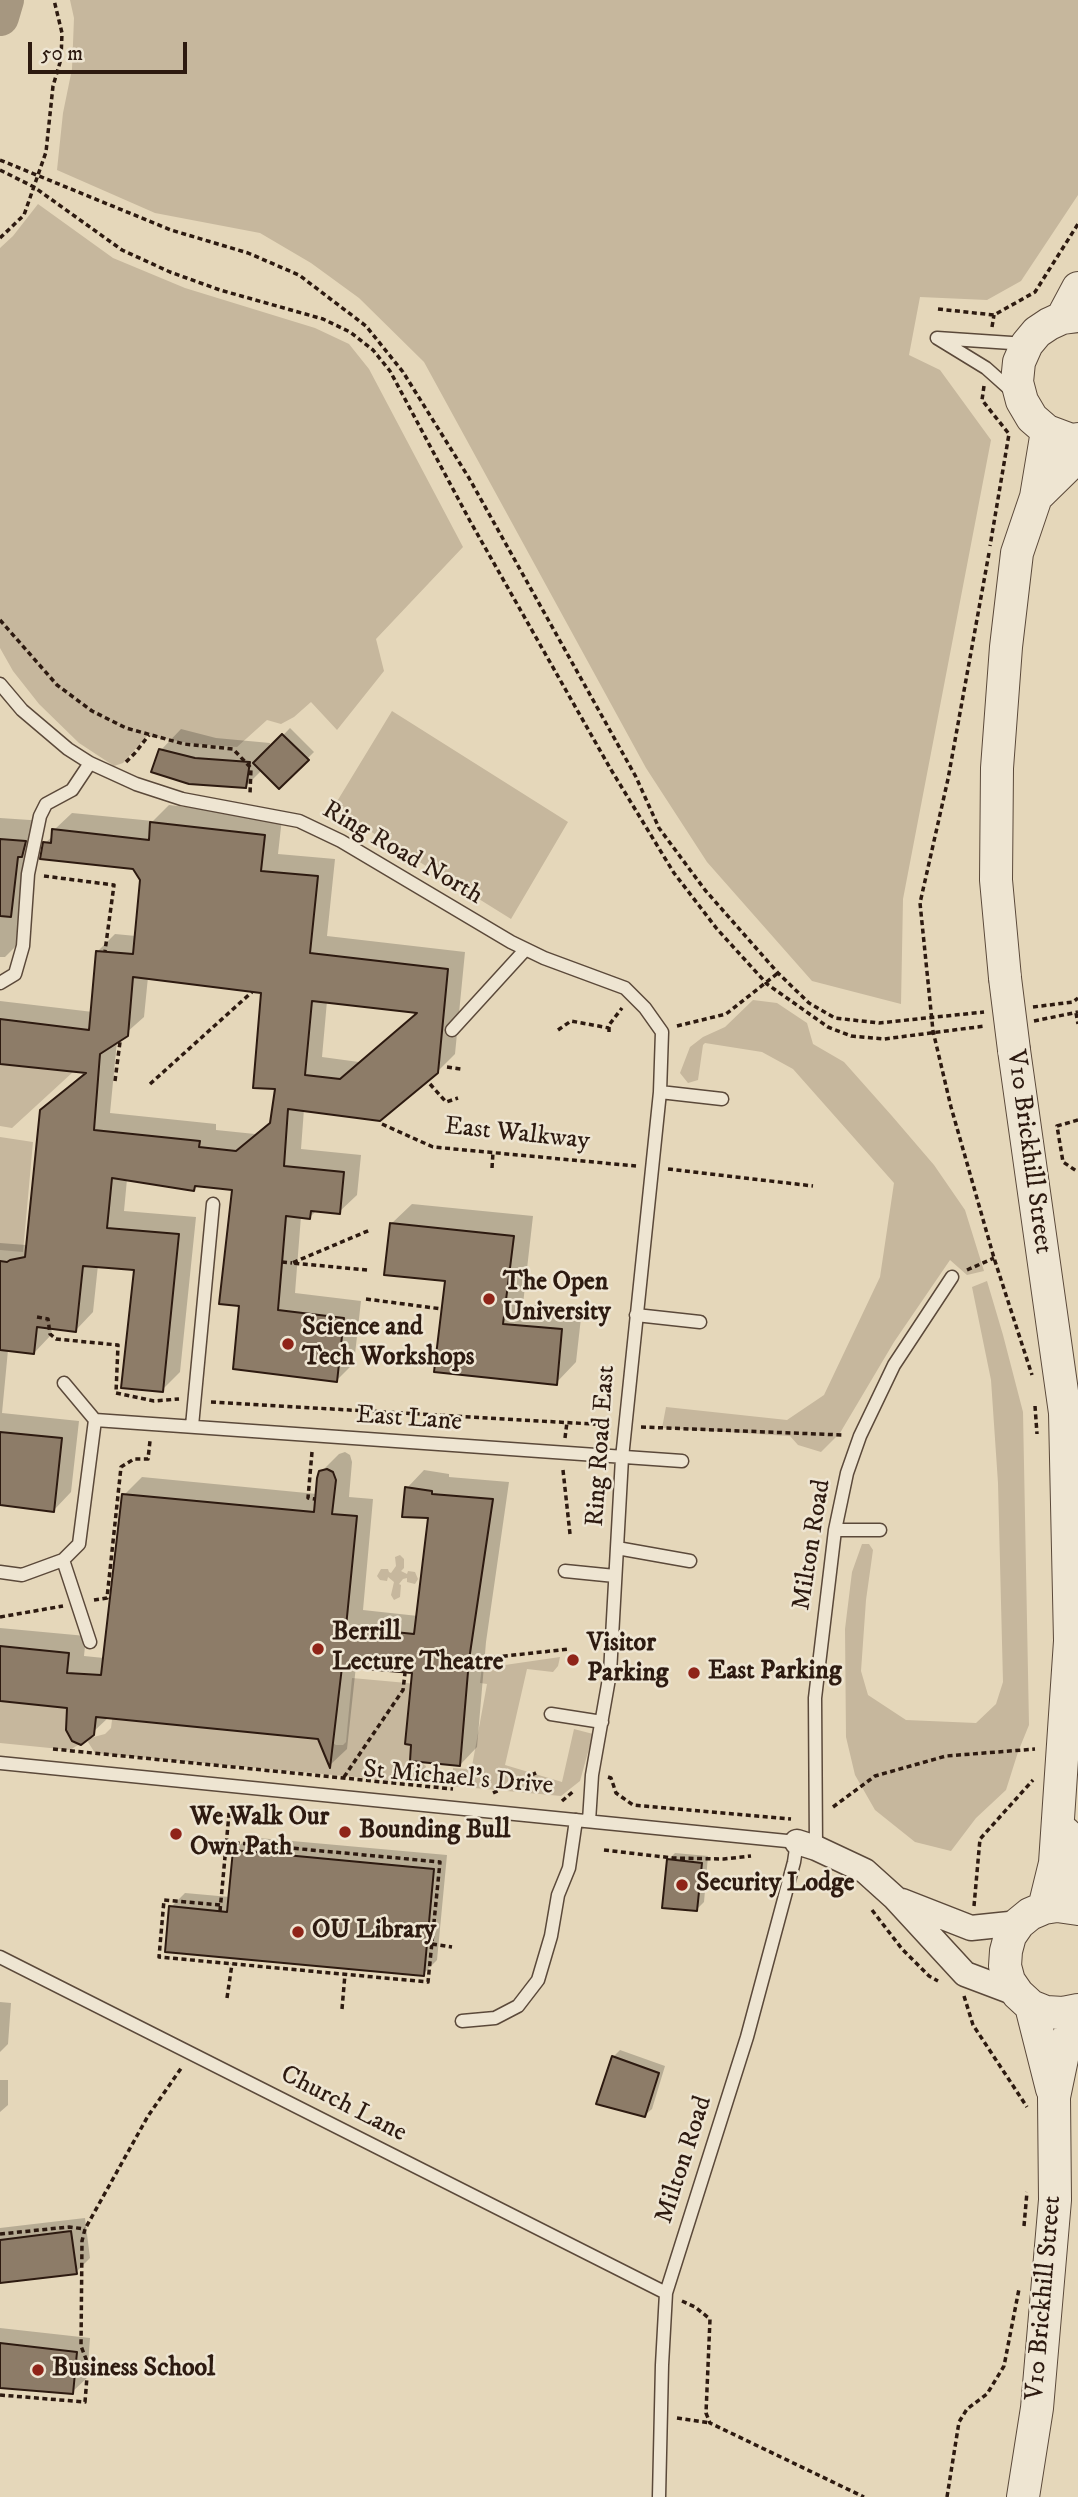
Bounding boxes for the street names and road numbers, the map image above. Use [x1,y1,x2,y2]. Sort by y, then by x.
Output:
street label: Ring Road North [316,795,488,913]
street label: V10 Brickhill Street [998,1048,1058,1256]
street label: East Walkway [443,1112,591,1158]
street label: Ring Road East [581,1364,623,1528]
street label: East Lane [355,1401,463,1439]
street label: Milton Road [787,1477,839,1613]
street label: St Michael's Drive [362,1755,554,1803]
street label: Church Lane [275,2060,411,2150]
street label: Milton Road [650,2092,720,2228]
street label: V10 Brickhill Street [1021,2194,1069,2402]

